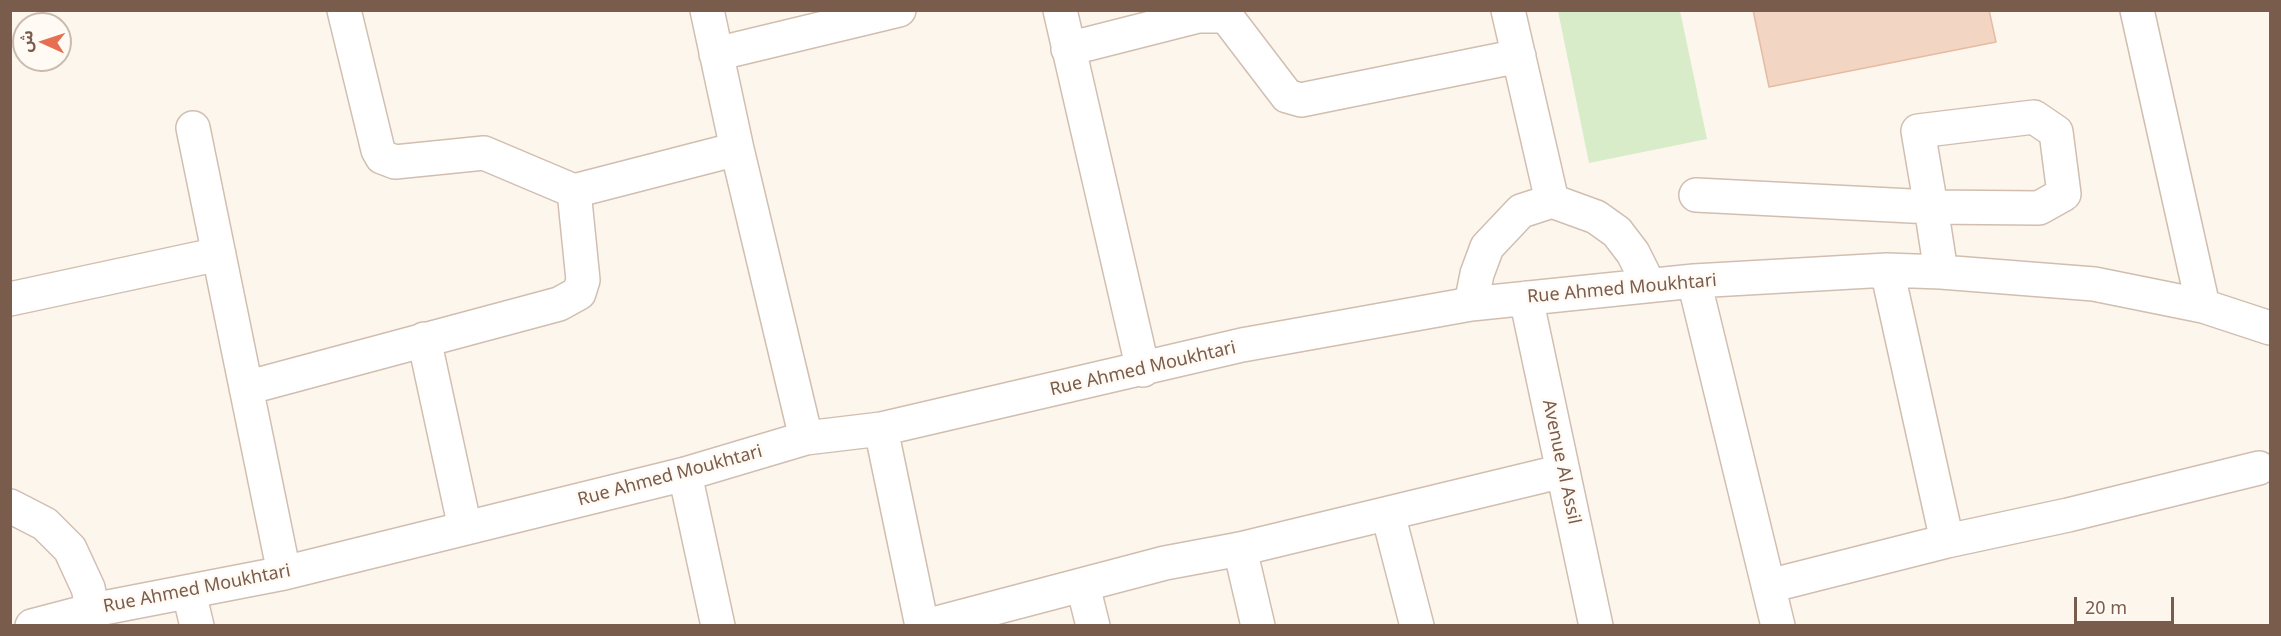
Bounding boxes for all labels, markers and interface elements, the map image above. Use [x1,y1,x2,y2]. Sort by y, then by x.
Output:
north arrow [12,12,72,72]
text: ش [14,30,38,53]
street label: Rue Ahmed Moukhtari [1526,270,1718,308]
street label: Rue Ahmed Moukhtari [1048,337,1238,401]
street label: Avenue Al Assil [1537,398,1585,526]
street label: Rue Ahmed Moukhtari [575,441,765,511]
street label: Rue Ahmed Moukhtari [102,560,292,618]
scale bar [2077,585,2178,623]
text: 20 m [2085,595,2127,619]

